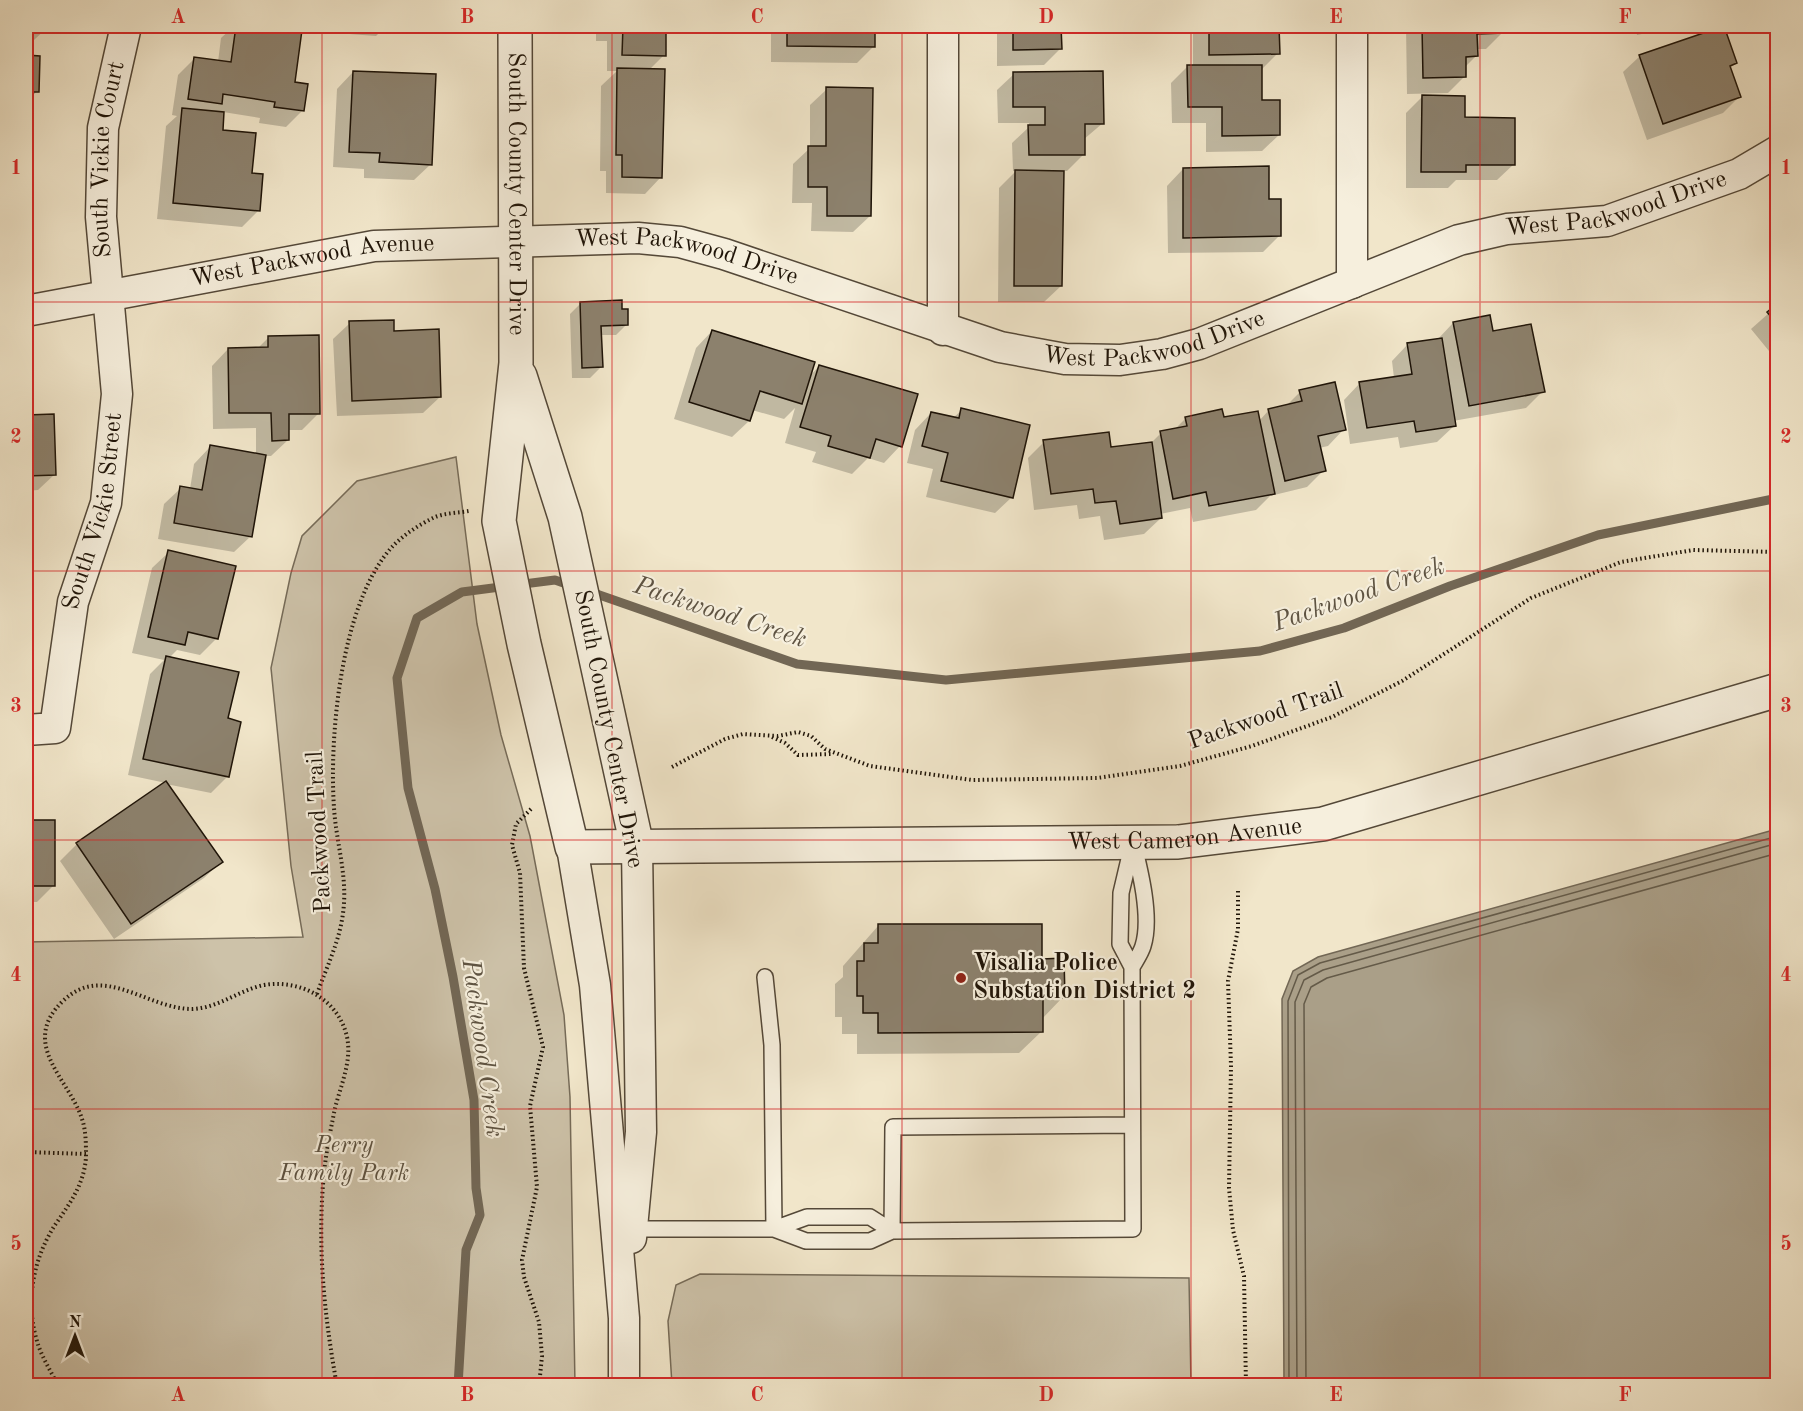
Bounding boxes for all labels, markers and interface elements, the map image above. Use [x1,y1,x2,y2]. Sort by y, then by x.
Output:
text: A [170,8,186,28]
text: B [460,8,474,28]
text: C [750,8,764,28]
text: D [1038,8,1054,28]
text: E [1329,8,1343,28]
text: F [1618,8,1632,28]
street label: South County Center Drive [503,52,528,336]
street label: South Vickie Court [89,59,130,259]
text: 1 [10,159,22,179]
text: 1 [1780,159,1792,179]
street label: West Packwood Drive [1505,167,1730,241]
street label: West Packwood Drive [574,226,801,290]
street label: West Packwood Avenue [189,232,435,292]
street label: West Packwood Drive [1041,307,1269,372]
street label: South Vickie Street [60,412,127,611]
text: 2 [10,428,22,448]
text: 2 [1780,428,1792,448]
water label: Packwood Creek [1269,553,1448,637]
water label: Packwood Creek [629,573,810,653]
street label: South County Center Drive [569,588,647,870]
street label: Packwood Trail [1185,679,1347,755]
text: 3 [10,697,22,717]
text: 3 [1780,697,1792,717]
street label: Packwood Trail [304,750,336,914]
street label: West Cameron Avenue [1067,815,1303,855]
place label: Visalia Police Substation District 2 [973,952,1196,1004]
water label: Packwood Creek [456,956,507,1139]
text: 4 [10,966,22,986]
text: 4 [1780,966,1792,986]
marker: Visalia Police Substation District 2 [954,971,968,985]
park label: Perry Family Park [278,1134,409,1186]
text: 5 [10,1234,22,1255]
text: 5 [1780,1234,1792,1255]
north arrow [45,1306,105,1366]
text: N [69,1315,82,1331]
text: A [170,1386,186,1406]
text: B [460,1386,474,1406]
text: C [750,1386,764,1406]
text: D [1038,1386,1054,1406]
text: E [1329,1386,1343,1406]
text: F [1618,1386,1632,1406]

